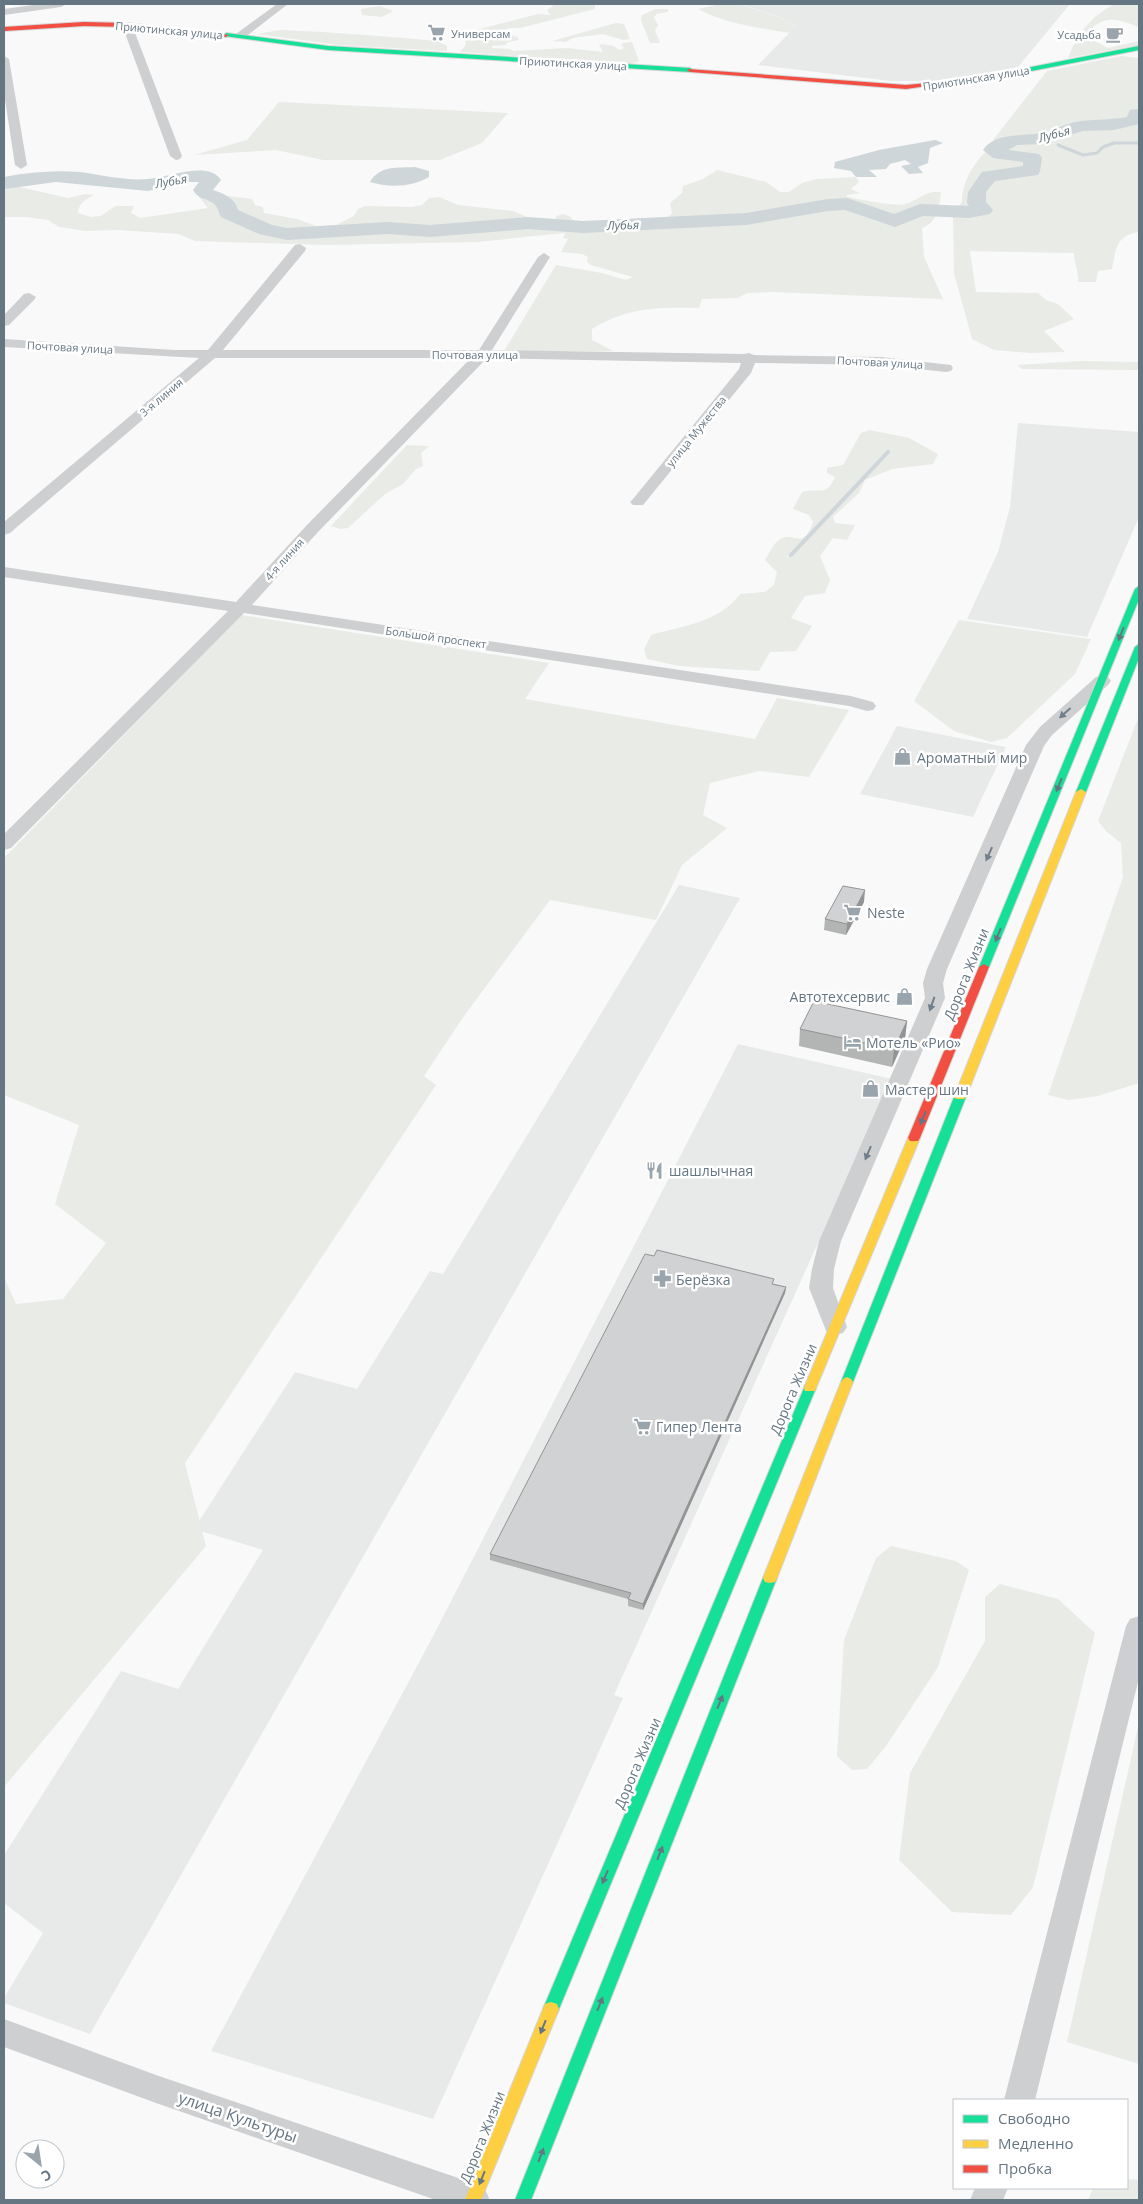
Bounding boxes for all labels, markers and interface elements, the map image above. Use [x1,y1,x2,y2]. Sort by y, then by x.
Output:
street label: Приютинская улица [115,18,223,42]
supermarket icon: Универсам [427,23,447,43]
cafe icon: Усадьба [1105,24,1125,44]
place label: Универсам [451,26,510,41]
place label: Усадьба [1057,27,1101,42]
street label: Приютинская улица [519,53,627,73]
street label: Приютинская улица [922,62,1030,94]
water label: Лубья [1035,122,1072,147]
water label: Лубья [153,170,188,192]
water label: Лубья [606,216,639,234]
street label: Почтовая улица [27,337,113,357]
street label: Почтовая улица [432,347,518,362]
street label: Почтовая улица [837,352,923,372]
street label: 3-я линия [136,375,186,419]
street label: улица Мужества [663,392,729,470]
street label: 4-я линия [261,535,307,583]
street label: Большой проспект [385,622,487,652]
one-way arrow [1116,627,1124,641]
one-way arrow [1059,708,1072,719]
shop icon: Ароматный мир [893,747,913,767]
place label: Ароматный мир [917,748,1027,767]
one-way arrow [1055,778,1063,792]
one-way arrow [984,847,992,861]
supermarket icon: Neste [843,902,863,922]
place label: Neste [867,903,905,922]
street label: Дорога Жизни [939,925,993,1023]
one-way arrow [993,928,1001,942]
shop icon: Автотехсервис [894,986,914,1006]
place label: Автотехсервис [790,987,890,1006]
one-way arrow [928,997,936,1012]
hotel icon: Мотель «Рио» [842,1032,862,1052]
place label: Мотель «Рио» [866,1033,961,1052]
shop icon: Мастер шин [861,1079,881,1099]
place label: Мастер шин [885,1080,969,1099]
one-way arrow [918,1111,926,1125]
one-way arrow [863,1146,871,1160]
restaurant icon: шашлычная [645,1160,665,1180]
place label: шашлычная [669,1161,753,1180]
pharmacy icon: Берёзка [652,1269,672,1289]
place label: Берёзка [676,1270,731,1289]
street label: Дорога Жизни [765,1340,821,1438]
supermarket icon: Гипер Лента [632,1416,652,1436]
place label: Гипер Лента [656,1417,742,1436]
one-way arrow [717,1694,724,1709]
street label: Дорога Жизни [609,1714,665,1812]
one-way arrow [657,1845,664,1860]
one-way arrow [601,1870,609,1884]
one-way arrow [596,1996,604,2011]
one-way arrow [539,2020,547,2035]
street label: улица Культуры [176,2086,300,2148]
street label: Дорога Жизни [455,2088,509,2186]
legend [953,2099,1128,2189]
text: Свободно [998,2108,1070,2128]
text: Медленно [998,2133,1074,2153]
north arrow [15,2139,65,2189]
one-way arrow [537,2148,545,2162]
text: Пробка [998,2158,1052,2178]
text: С [38,2165,55,2186]
one-way arrow [477,2171,485,2185]

